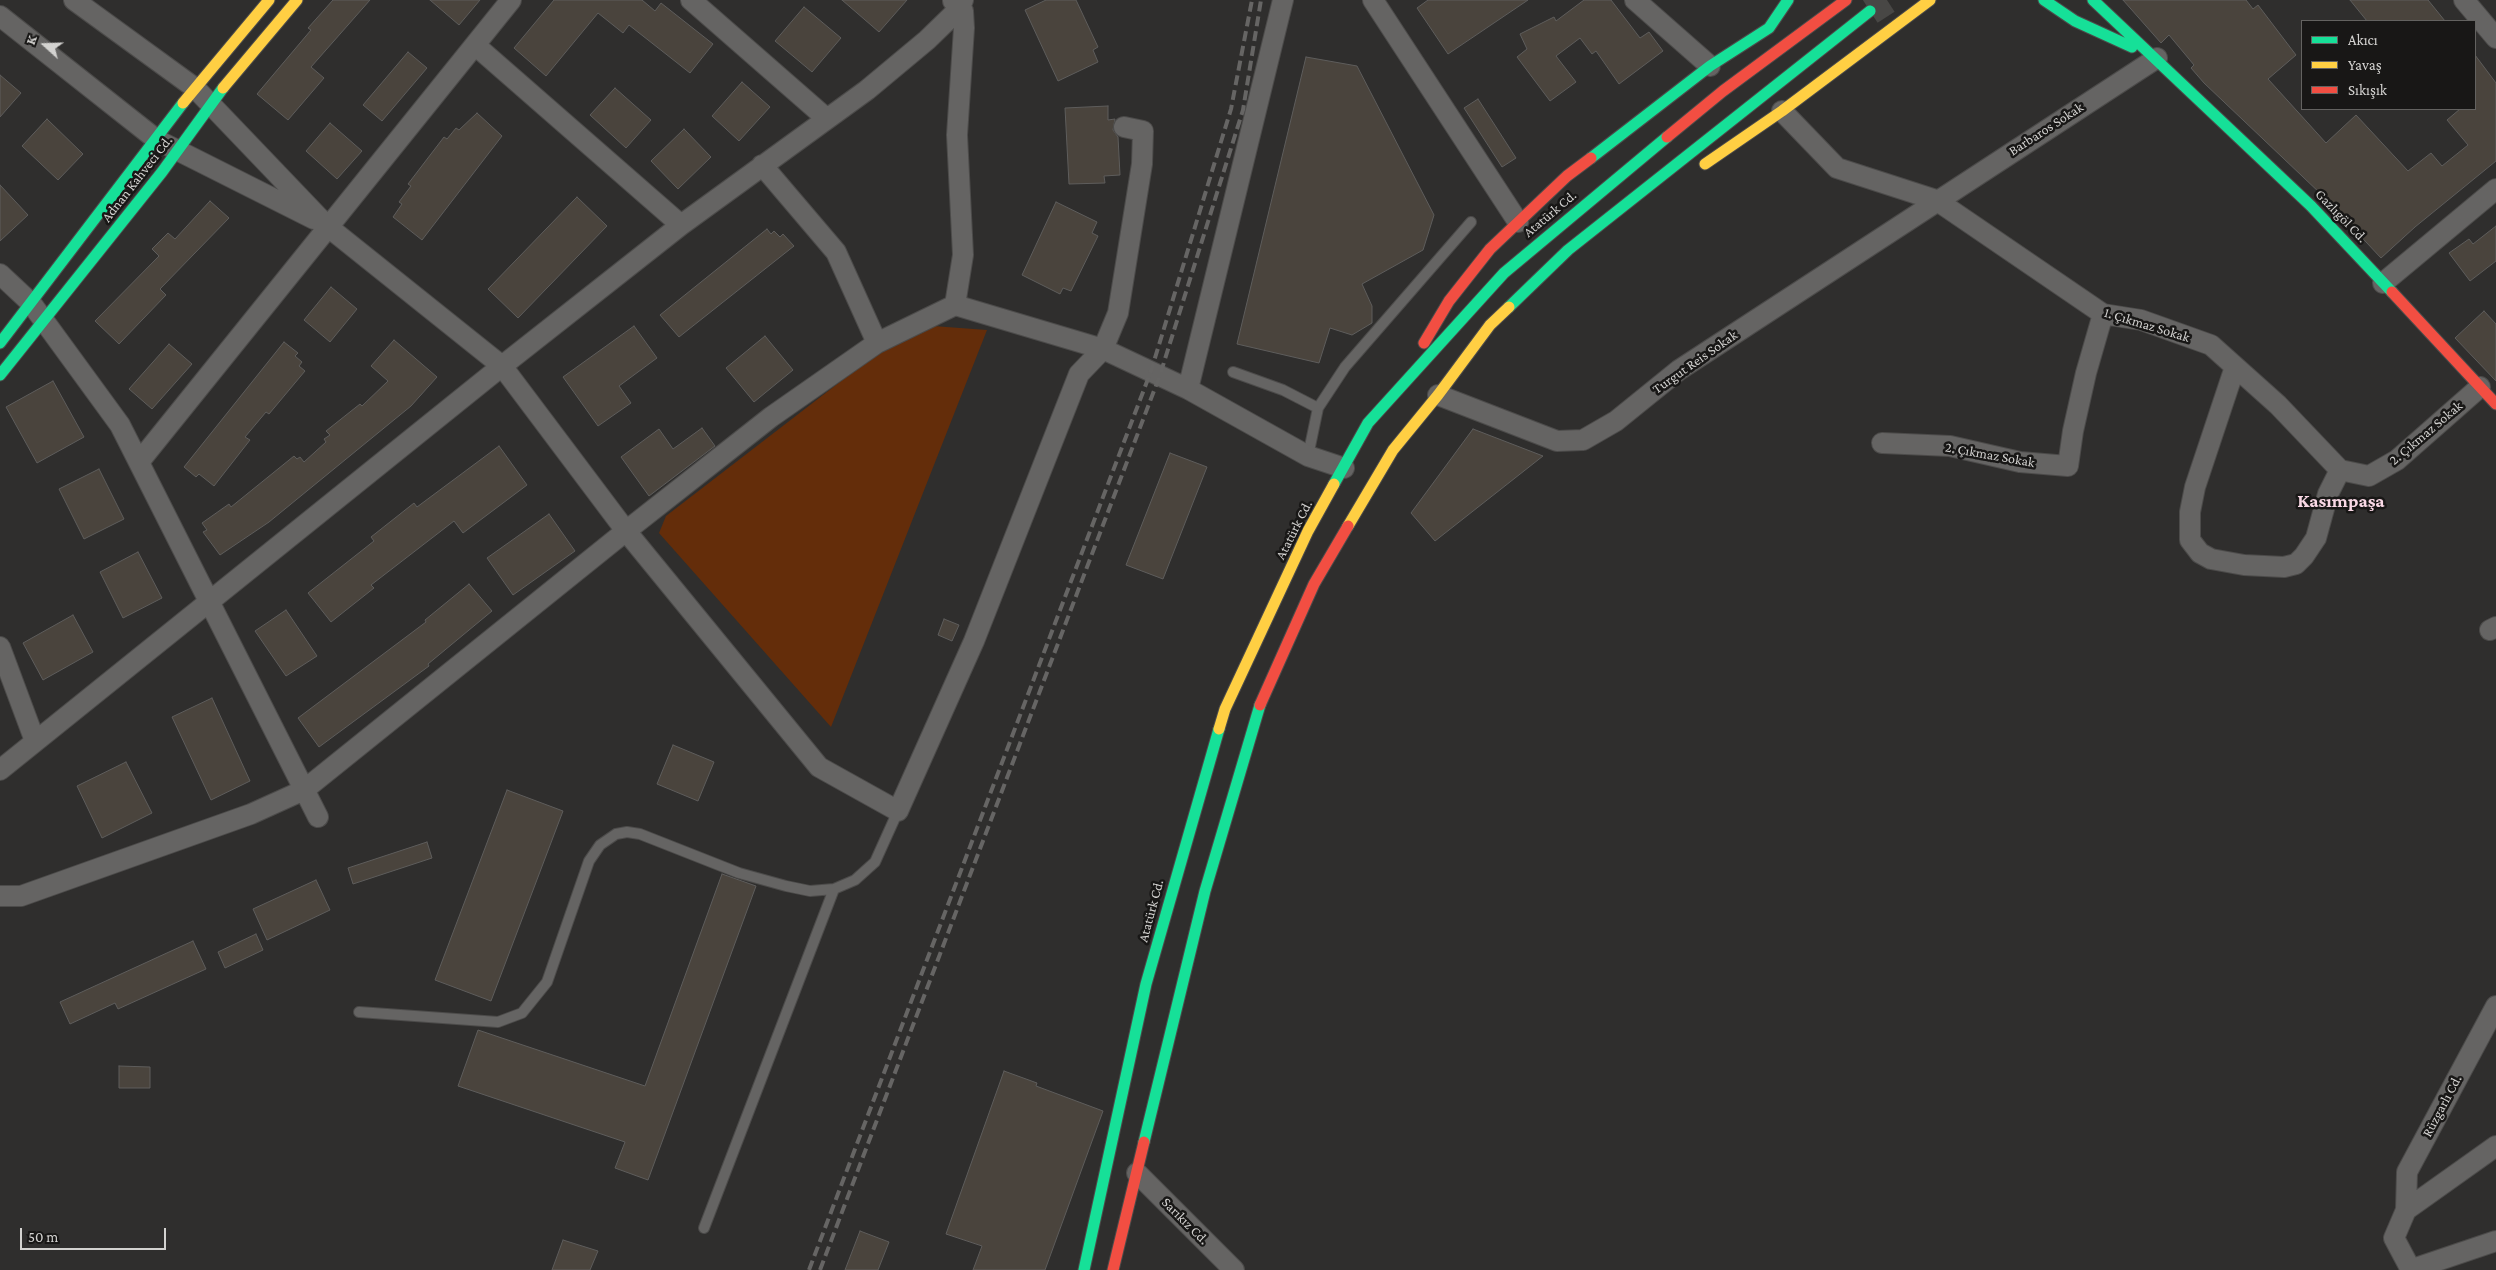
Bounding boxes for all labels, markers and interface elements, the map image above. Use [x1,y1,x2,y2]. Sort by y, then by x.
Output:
north arrow [20,20,70,70]
legend [2301,20,2476,110]
text: Akıcı [2348,32,2378,48]
text: K [22,33,40,47]
text: Yavaş [2348,57,2382,73]
text: Sıkışık [2348,82,2387,98]
street label: Barbaros Sokak [2005,99,2087,159]
street label: Adnan Kahveci Cd. [98,133,176,225]
street label: Gazlıgöl Cd. [2312,186,2370,246]
street label: Atatürk Cd. [1520,187,1580,241]
street label: 1. Çıkmaz Sokak [2102,304,2192,346]
street label: Turgut Reis Sokak [1649,326,1741,398]
street label: 2. Çıkmaz Sokak [2386,397,2466,469]
street label: 2. Çıkmaz Sokak [1944,439,2036,471]
district label: Kasımpaşa [2297,490,2385,512]
street label: Atatürk Cd. [1272,498,1316,562]
street label: Atatürk Cd. [1135,878,1167,944]
street label: Rüzgarlı Cd. [2419,1072,2465,1140]
street label: Sarıkız Cd. [1158,1194,1212,1248]
scale bar [22,1218,169,1250]
text: 50 m [28,1229,58,1245]

